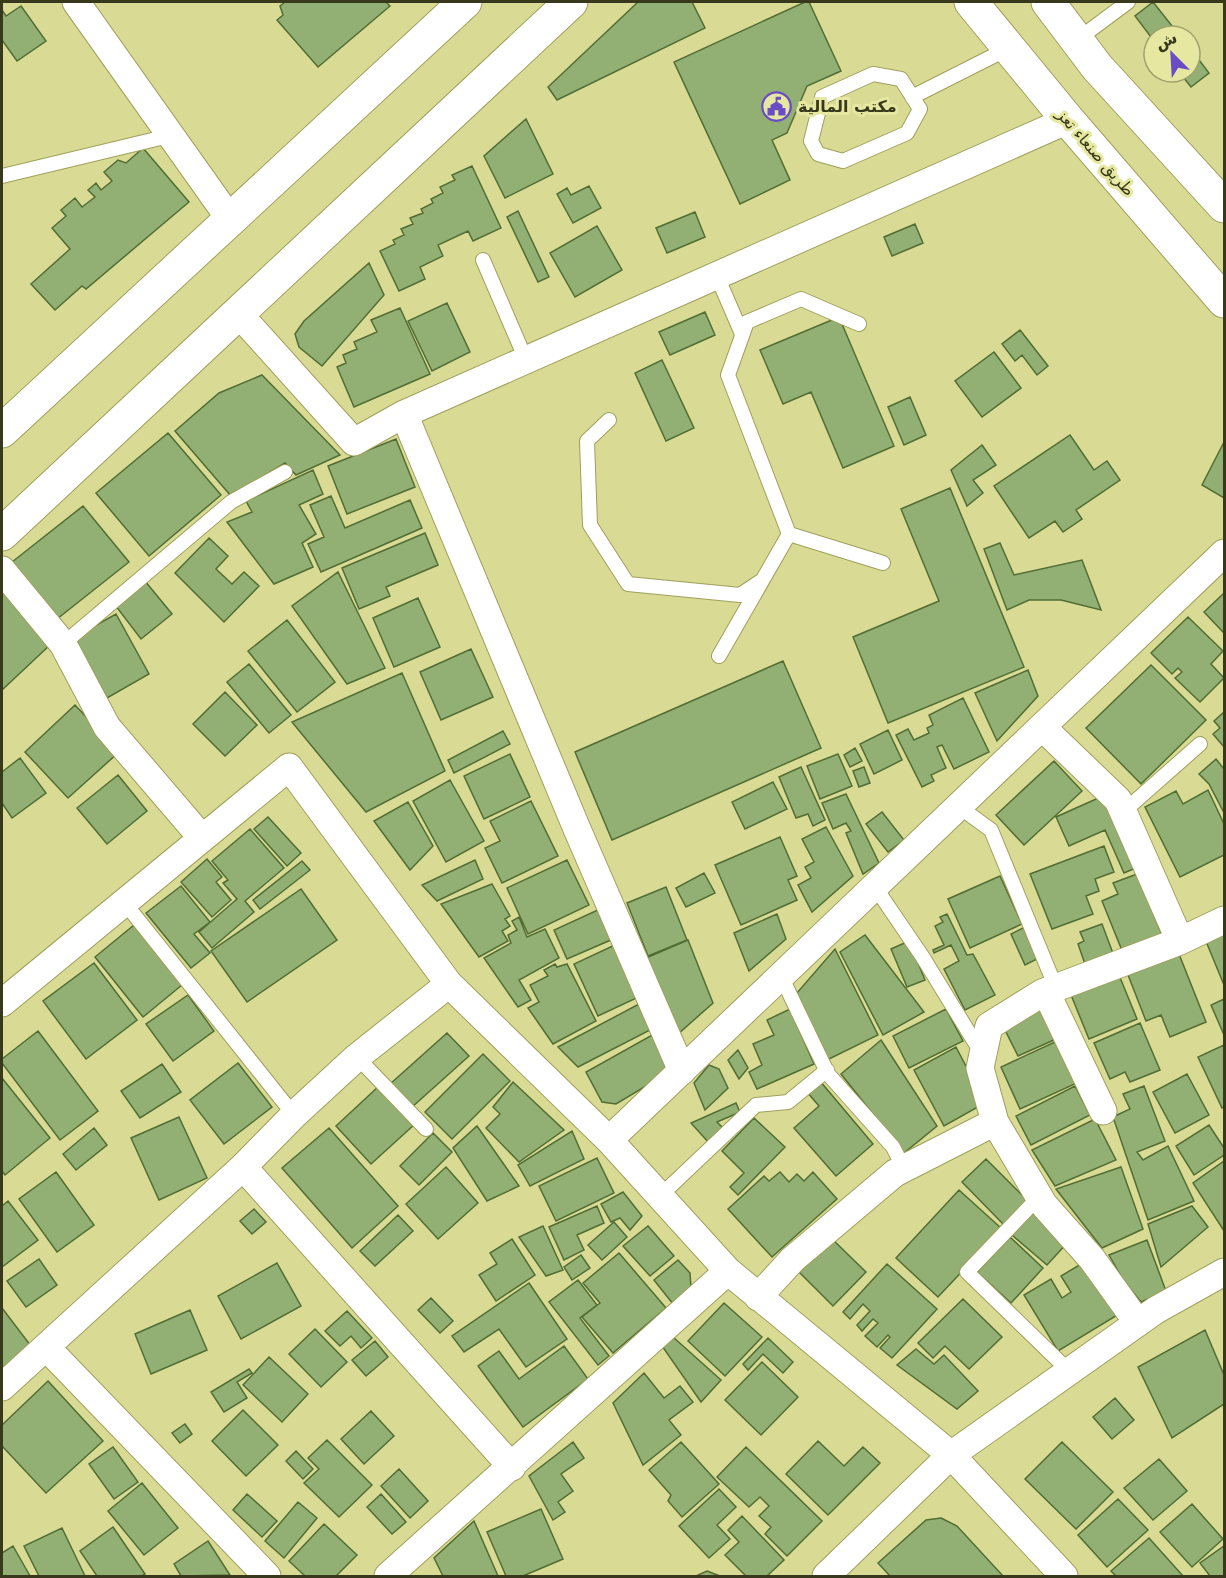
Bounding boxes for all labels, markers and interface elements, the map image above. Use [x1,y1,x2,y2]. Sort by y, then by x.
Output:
north arrow [1142,24,1202,84]
text: ش [1152,28,1180,54]
public building icon: مكتب المالية [761,90,793,122]
place label: مكتب المالية [798,97,897,116]
street label: طريق صنعاء تعز [1051,104,1139,200]

